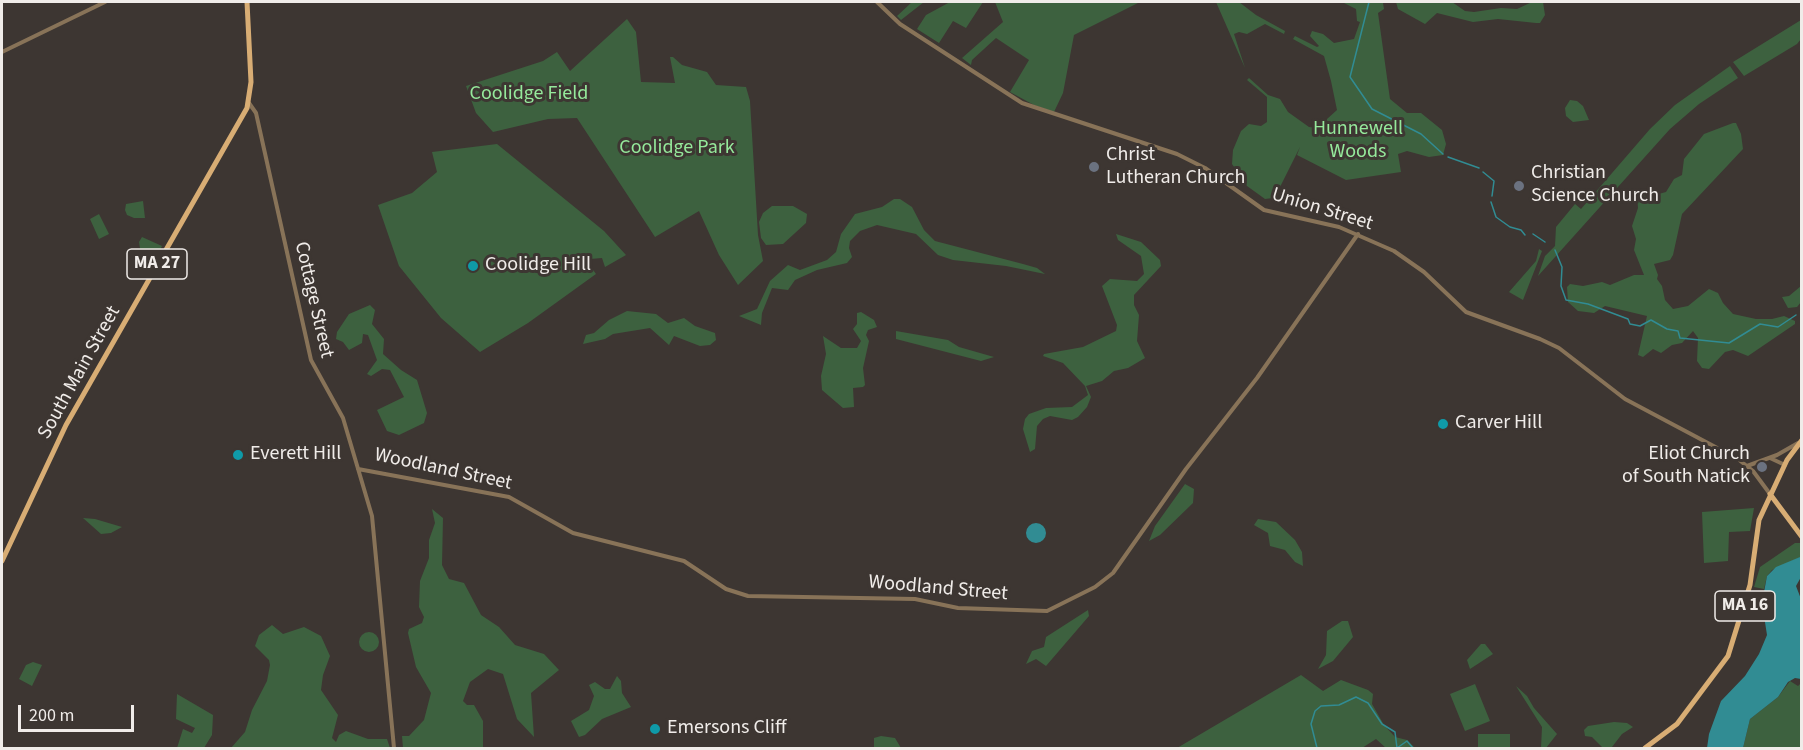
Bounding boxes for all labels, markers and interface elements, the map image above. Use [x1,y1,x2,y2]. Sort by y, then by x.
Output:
park label: Coolidge Field [470,83,588,107]
park label: Hunnewell Woods [1313,118,1403,165]
park label: Coolidge Park [619,137,735,161]
place label: Christ Lutheran Church [1106,144,1245,191]
marker: Christ Lutheran Church [1087,160,1101,174]
place label: Christian Science Church [1531,162,1659,209]
marker: Christian Science Church [1512,179,1526,193]
street label: Union Street [1268,183,1376,237]
street label: Cottage Street [288,240,338,360]
road number: MA 27 [127,249,187,279]
place label: Coolidge Hill [485,254,591,278]
marker: Coolidge Hill [466,259,480,273]
street label: South Main Street [33,302,127,444]
place label: Carver Hill [1455,412,1542,436]
marker: Carver Hill [1436,417,1450,431]
place label: Everett Hill [250,443,341,467]
place label: Eliot Church of South Natick [1622,443,1750,490]
street label: Woodland Street [372,444,514,496]
marker: Everett Hill [231,448,245,462]
marker: Eliot Church of South Natick [1755,460,1769,474]
street label: Woodland Street [867,571,1009,607]
road number: MA 16 [1715,591,1775,621]
scale bar [21,693,136,731]
text: 200 m [29,703,74,728]
place label: Emersons Cliff [667,717,786,741]
marker: Emersons Cliff [648,722,662,736]

